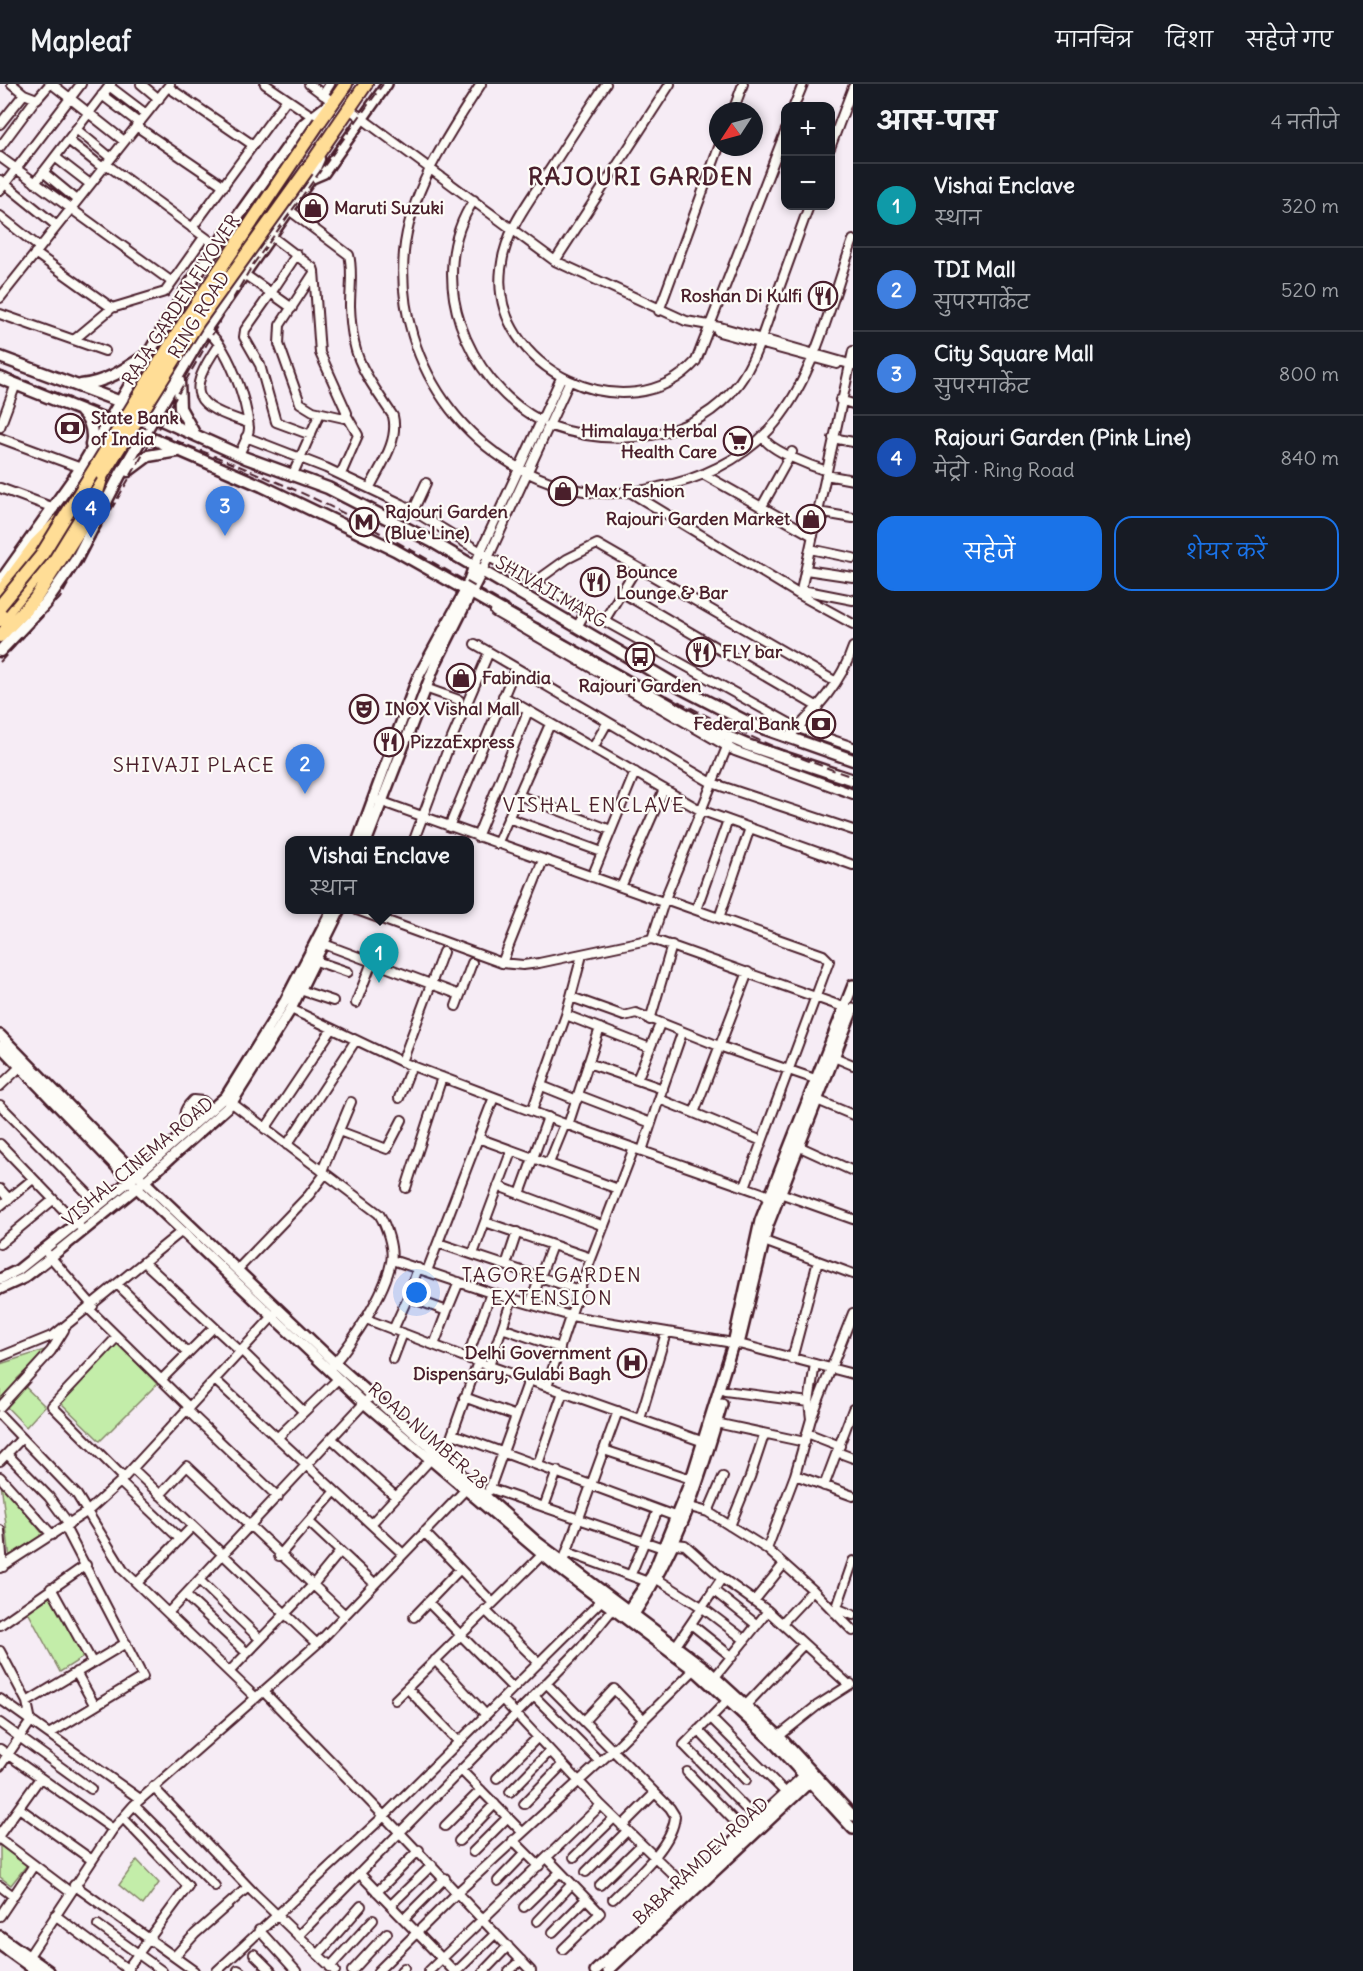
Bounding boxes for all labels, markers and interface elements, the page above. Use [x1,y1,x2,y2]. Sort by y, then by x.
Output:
text: Mapleaf [30,23,131,59]
text: मानचित्र [1055,26,1133,53]
text: दिशा [1166,26,1213,53]
text: सहेजे गए [1246,26,1333,53]
north arrow [709,102,763,156]
map controls [781,102,835,210]
button: + [781,102,835,156]
text: आस-पास [877,104,997,137]
text: 4 नतीजे [1271,109,1339,134]
button: − [781,156,835,210]
district label: RAJOURI GARDEN [528,161,754,191]
text: Vishai Enclave [934,171,1075,199]
shop icon: Maruti Suzuki [297,192,329,224]
text: 1 [893,193,900,218]
text: 320 m [1281,193,1339,218]
place label: Maruti Suzuki [334,196,444,219]
text: स्थान [934,205,981,230]
street label: RAJA GARDEN FLYOVER [117,210,244,390]
text: TDI Mall [934,255,1016,283]
street label: RING ROAD [163,267,234,363]
text: 2 [891,277,902,302]
text: 520 m [1281,277,1339,302]
restaurant icon: Roshan Di Kulfi [807,280,839,312]
place label: Roshan Di Kulfi [681,284,802,307]
text: सुपरमार्केट [934,289,1030,314]
text: City Square Mall [934,339,1094,367]
text: 3 [891,361,902,386]
text: 800 m [1279,361,1339,386]
text: सुपरमार्केट [934,373,1030,398]
place label: State Bank of India [91,406,179,450]
bank icon: State Bank of India [54,412,86,444]
place label: Himalaya Herbal Health Care [581,419,717,463]
text: Rajouri Garden (Pink Line) [934,423,1191,451]
supermarket icon: Himalaya Herbal Health Care [722,425,754,457]
text: 4 [891,445,902,470]
text: 840 m [1280,445,1339,470]
text: मेट्रो · Ring Road [934,457,1074,482]
shop icon: Max Fashion [547,475,579,507]
place label: Max Fashion [584,479,685,502]
pin: 3 [206,486,244,536]
pin: 4 [72,488,110,538]
place label: Rajouri Garden (Blue Line) [385,500,509,544]
shop icon: Rajouri Garden Market [795,503,827,535]
metro station icon: Rajouri Garden (Blue Line) [348,506,380,538]
place label: Rajouri Garden Market [606,507,791,530]
button: सहेजें [877,516,1102,591]
button: शेयर करें [1114,516,1339,591]
street label: SHIVAJI MARG [491,550,611,633]
place label: Bounce Lounge & Bar [616,560,729,604]
restaurant icon: Bounce Lounge & Bar [579,566,611,598]
restaurant icon: FLY bar [685,636,717,668]
place label: FLY bar [722,640,783,663]
bus stop icon: Rajouri Garden [624,641,656,673]
shop icon: Fabindia [445,662,477,694]
place label: Fabindia [482,666,551,689]
place label: Rajouri Garden [579,674,702,697]
theatre icon: INOX Vishal Mall [348,693,380,725]
place label: INOX Vishal Mall [385,697,520,720]
bank icon: Federal Bank [805,708,837,740]
place label: Federal Bank [693,712,800,735]
restaurant icon: PizzaExpress [373,726,405,758]
place label: PizzaExpress [410,730,515,753]
pin: 2 [286,744,324,794]
district label: SHIVAJI PLACE [113,752,275,777]
district label: VISHAL ENCLAVE [503,792,685,817]
popup [285,836,474,914]
text: Vishai Enclave [309,841,450,869]
text: स्थान [309,875,356,900]
pin: 1 [360,934,398,983]
street label: VISHAL CINEMA ROAD [57,1092,218,1232]
district label: TAGORE GARDEN EXTENSION [462,1262,642,1310]
your location [402,1278,431,1307]
place label: Delhi Government Dispensary, Gulabi Bagh [413,1341,612,1385]
hospital icon: Delhi Government Dispensary, Gulabi Bagh [616,1347,648,1379]
street label: ROAD NUMBER 28 [364,1377,493,1494]
street label: BABA RAMDEV ROAD [628,1792,773,1929]

